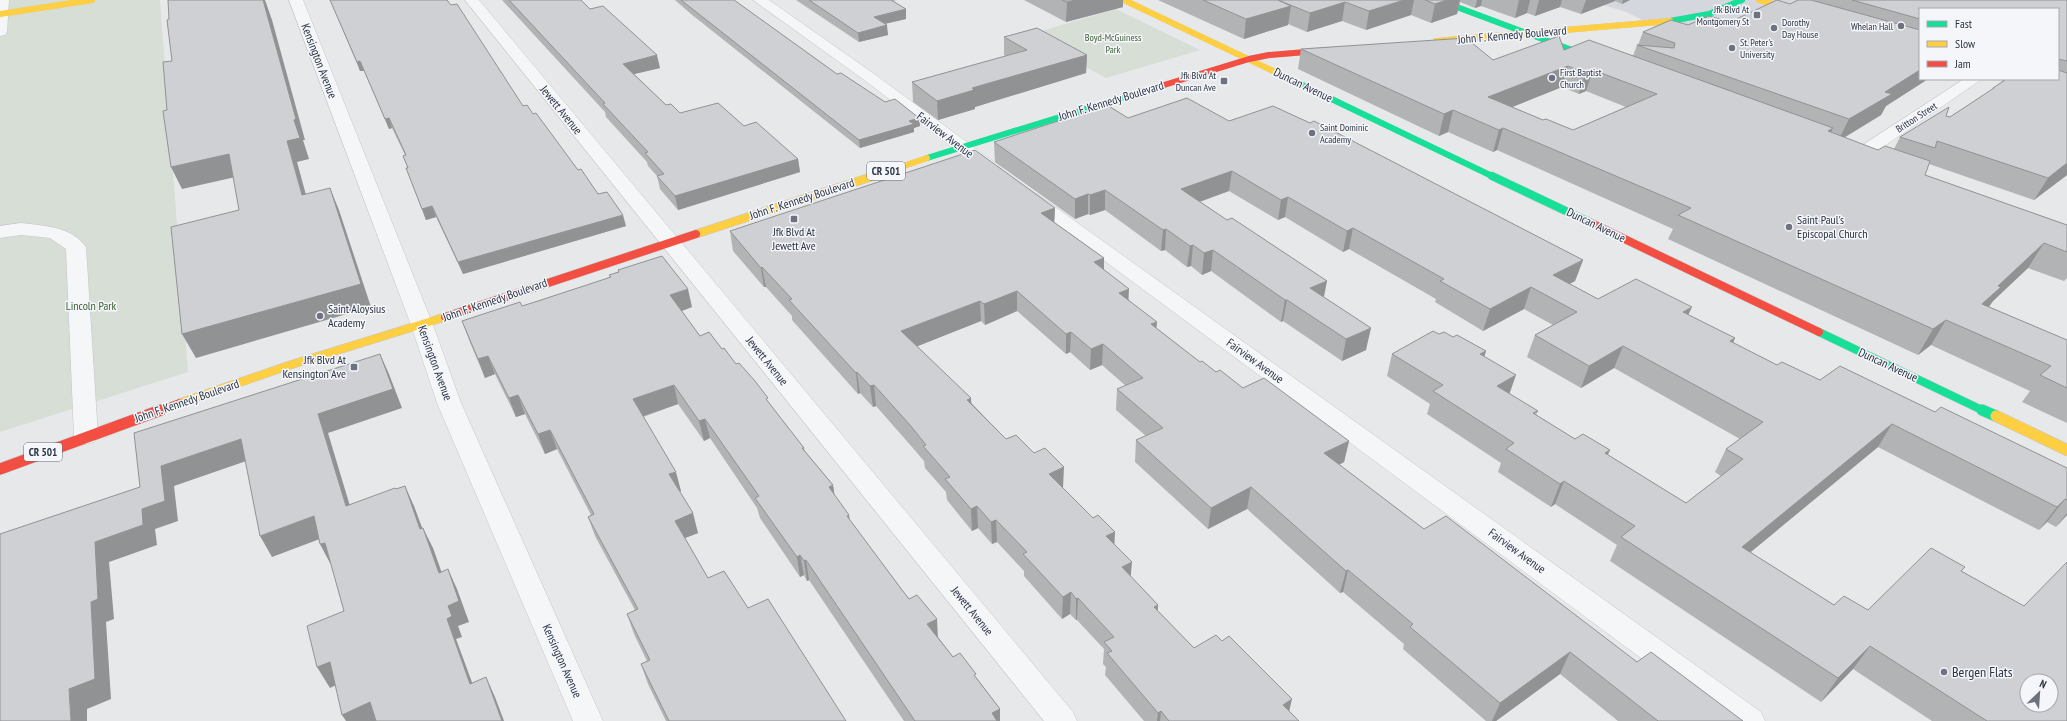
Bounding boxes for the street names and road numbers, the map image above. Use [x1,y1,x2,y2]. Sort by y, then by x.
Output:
street label: Kensington Avenue [298,21,341,100]
street label: John F. Kennedy Boulevard [1456,22,1567,47]
street label: Duncan Avenue [1271,64,1335,105]
street label: John F. Kennedy Boulevard [1055,77,1165,124]
street label: Jewett Avenue [536,81,586,137]
street label: Britton Street [1893,99,1940,136]
street label: Fairview Avenue [914,108,977,161]
road number: CR 501 [867,162,905,180]
street label: John F. Kennedy Boulevard [747,174,856,223]
street label: Duncan Avenue [1564,204,1628,245]
street label: John F. Kennedy Boulevard [440,275,549,325]
street label: Kensington Avenue [415,323,456,403]
street label: Jewett Avenue [742,332,792,388]
street label: Fairview Avenue [1224,335,1287,386]
street label: Duncan Avenue [1856,344,1920,385]
street label: John F. Kennedy Boulevard [132,376,241,426]
road number: CR 501 [24,443,62,461]
street label: Fairview Avenue [1486,525,1549,576]
street label: Jewett Avenue [947,582,997,638]
street label: Kensington Avenue [540,622,585,700]

